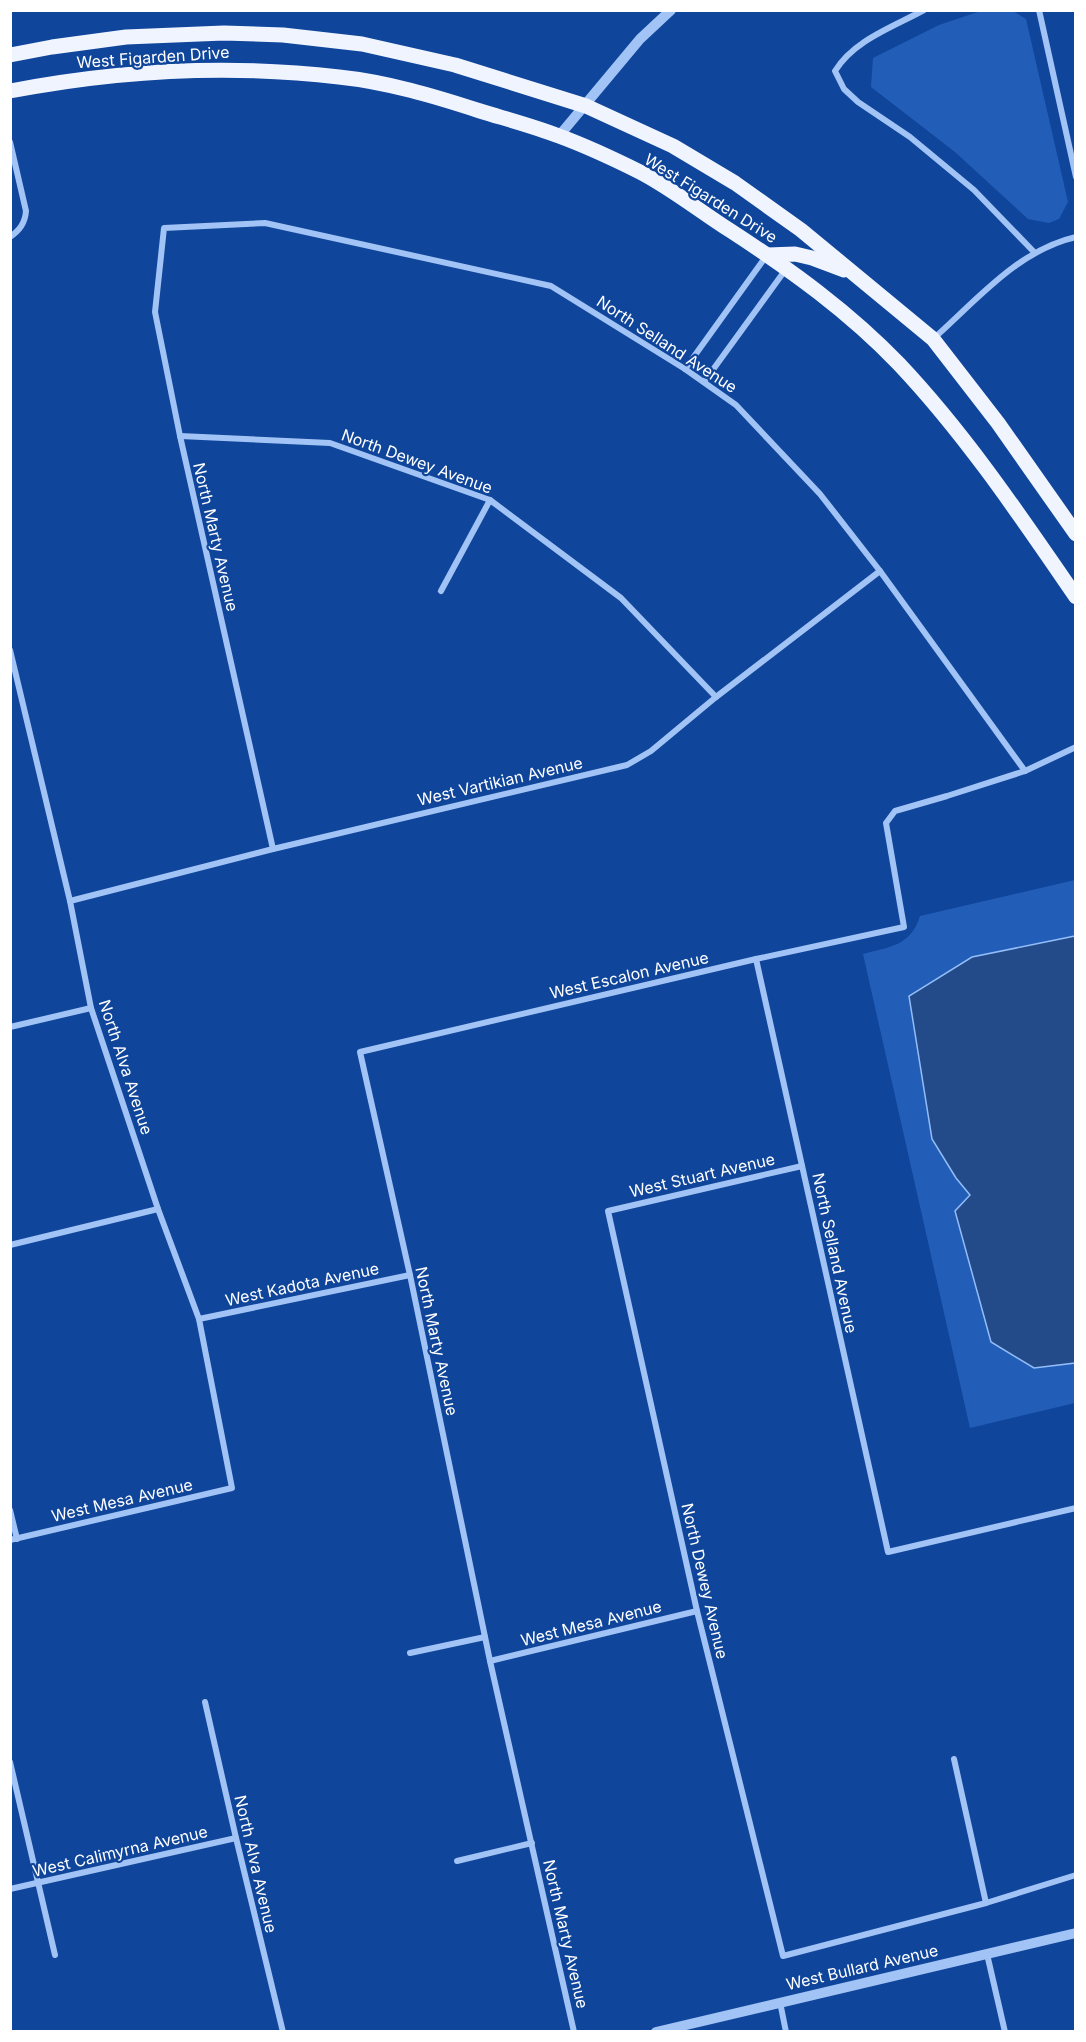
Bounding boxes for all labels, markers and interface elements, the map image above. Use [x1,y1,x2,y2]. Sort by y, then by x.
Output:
street label: West Figarden Drive [76,42,230,72]
street label: West Figarden Drive [641,149,781,247]
street label: North Selland Avenue [593,291,741,397]
street label: North Dewey Avenue [339,424,495,498]
street label: North Marty Avenue [189,461,243,613]
street label: West Vartikian Avenue [415,752,585,810]
street label: West Escalon Avenue [548,947,710,1003]
street label: North Alva Avenue [95,997,157,1137]
street label: West Stuart Avenue [627,1149,777,1201]
street label: North Selland Avenue [808,1171,862,1335]
street label: West Kadota Avenue [223,1258,381,1310]
street label: North Marty Avenue [411,1265,463,1417]
street label: West Mesa Avenue [49,1474,195,1526]
street label: North Dewey Avenue [677,1501,733,1661]
street label: West Mesa Avenue [519,1596,663,1650]
street label: North Alva Avenue [230,1793,282,1935]
street label: West Calimyrna Avenue [31,1821,209,1881]
street label: North Marty Avenue [539,1858,593,2010]
street label: West Bullard Avenue [784,1940,940,1994]

